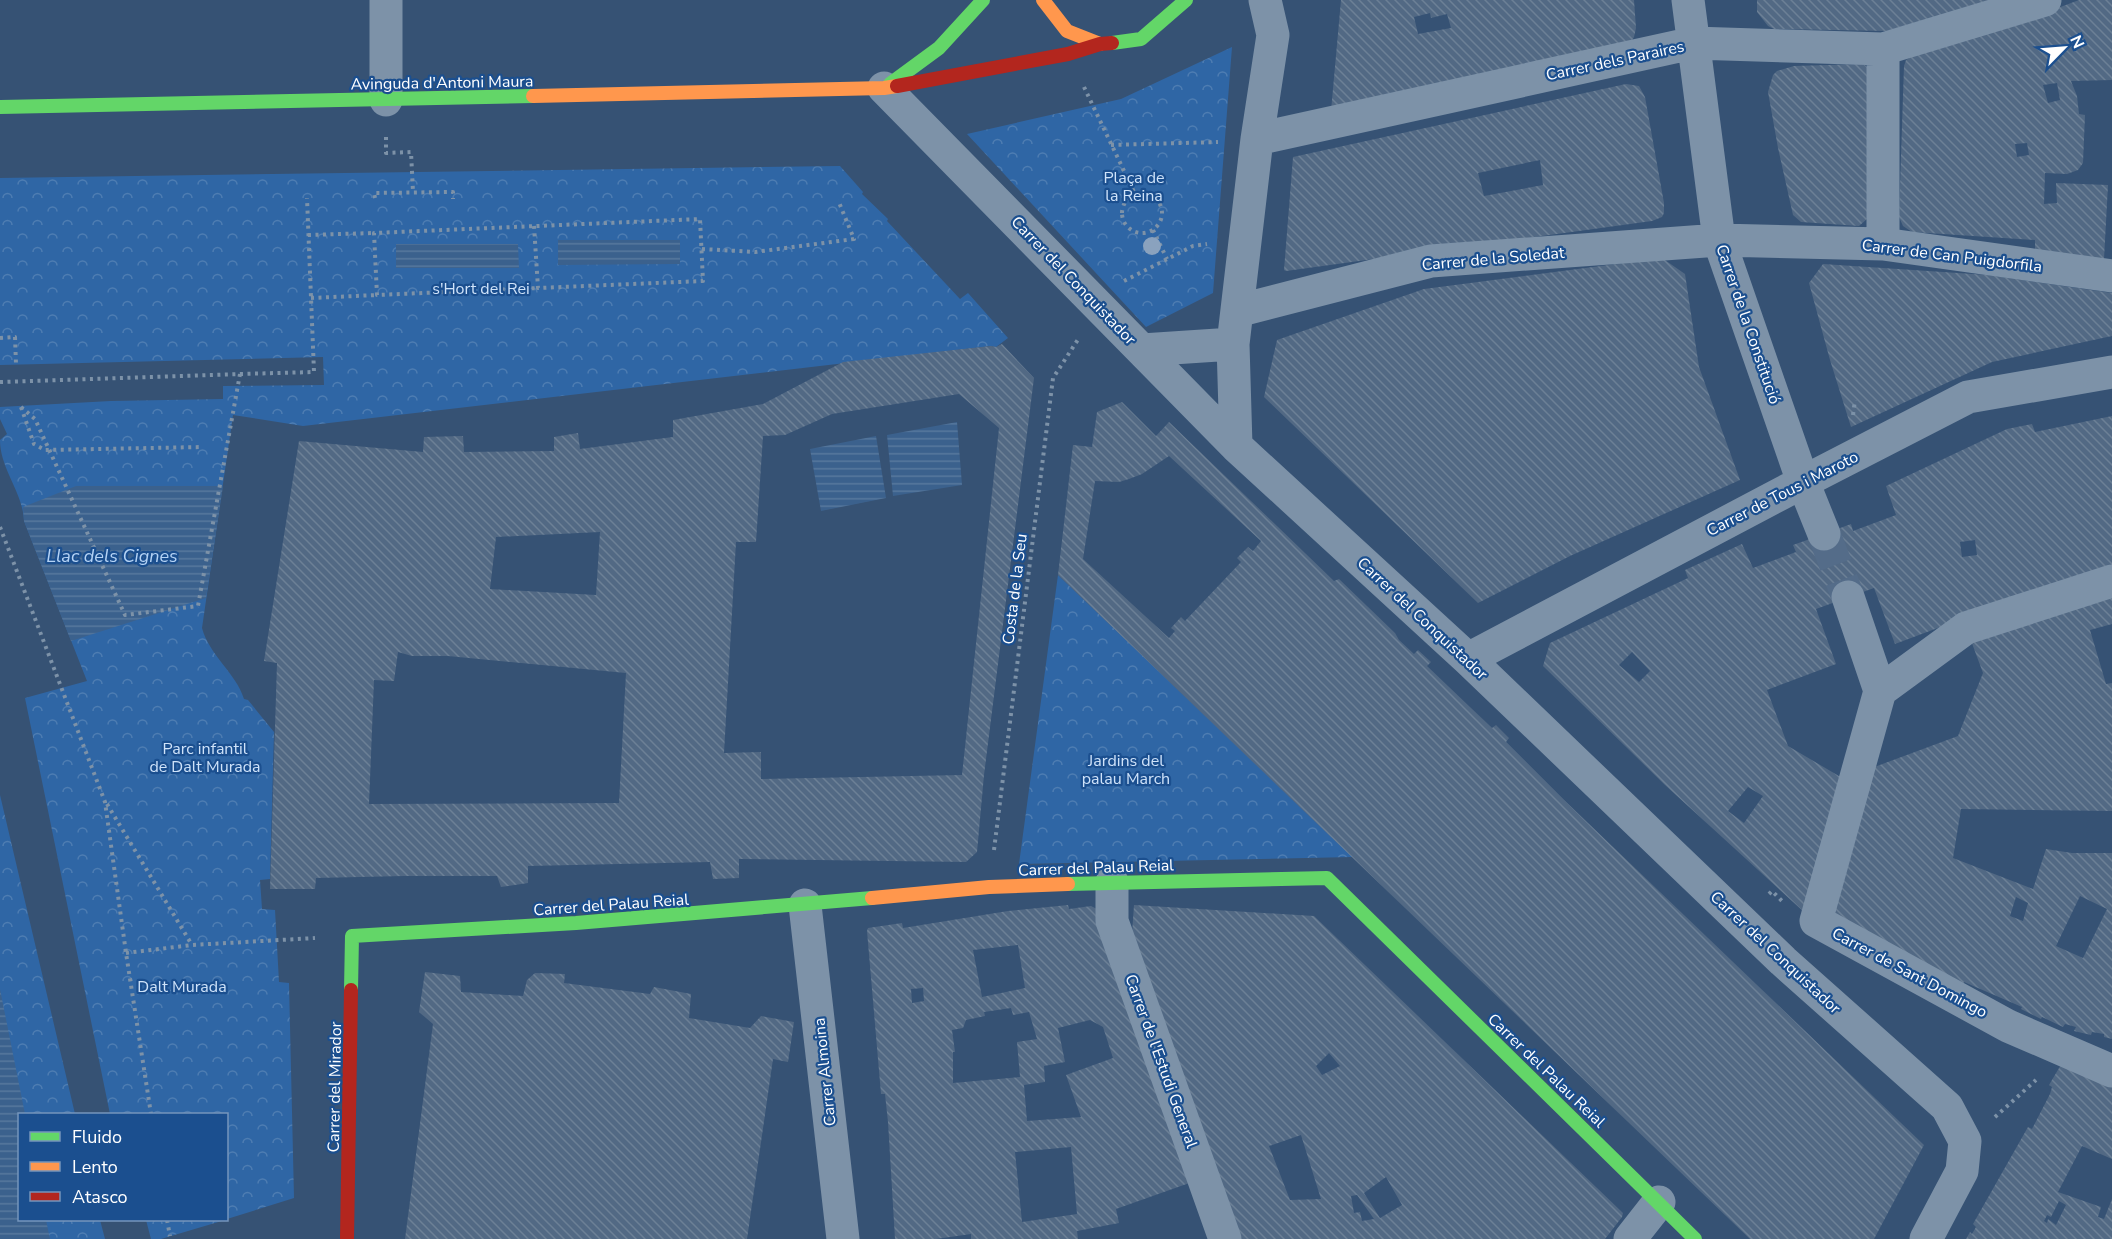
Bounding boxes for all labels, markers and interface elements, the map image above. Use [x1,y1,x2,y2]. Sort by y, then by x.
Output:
north arrow [2034,18,2094,78]
text: N [2064,32,2089,52]
street label: Carrer dels Paraires [1544,36,1686,86]
street label: Avinguda d'Antoni Maura [350,70,534,96]
park label: Plaça de la Reina [1103,167,1165,207]
street label: Carrer del Conquistador [1006,211,1141,350]
street label: Carrer de Can Puigdorfila [1860,234,2043,278]
street label: Carrer de la Constitució [1710,241,1786,407]
street label: Carrer de la Soledat [1421,242,1566,276]
park label: s'Hort del Rei [432,278,530,300]
street label: Carrer de Tous i Maroto [1703,446,1862,542]
street label: Costa de la Seu [997,532,1033,646]
water label: Llac dels Cignes [46,544,178,568]
street label: Carrer del Conquistador [1352,552,1493,685]
park label: Parc infantil de Dalt Murada [149,738,261,778]
park label: Jardins del palau March [1082,750,1170,790]
street label: Carrer del Palau Reial [1018,854,1175,882]
street label: Carrer del Conquistador [1705,886,1846,1019]
street label: Carrer del Palau Reial [533,889,690,921]
street label: Carrer de Sant Domingo [1828,922,1991,1023]
street label: Carrer de l'Estudi General [1119,971,1203,1152]
park label: Dalt Murada [137,976,227,998]
street label: Carrer del Palau Reial [1483,1009,1610,1133]
street label: Carrer Almoina [808,1017,842,1127]
street label: Carrer del Mirador [323,1021,347,1153]
legend [18,1113,228,1221]
text: Fluido [72,1125,122,1149]
text: Lento [72,1155,118,1179]
text: Atasco [72,1185,128,1209]

